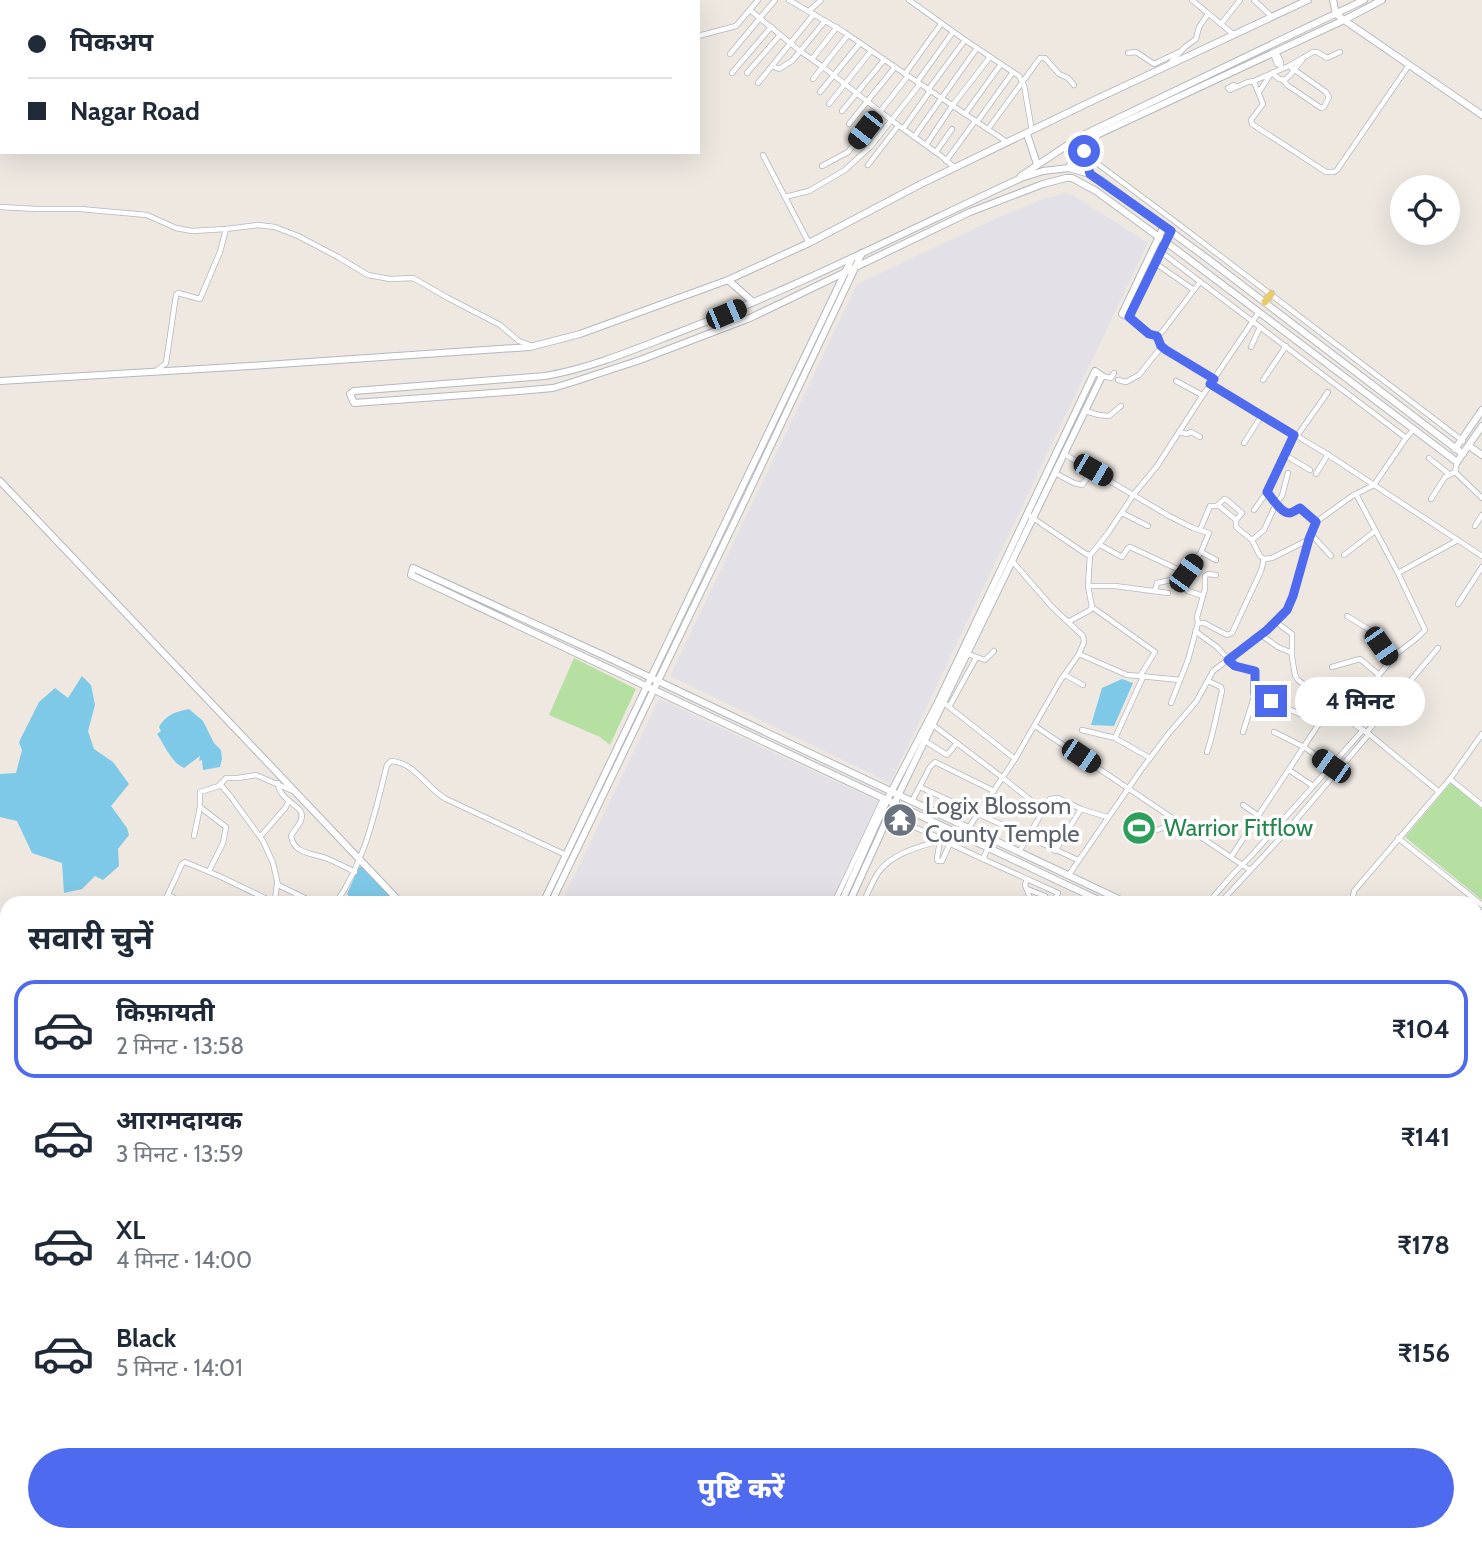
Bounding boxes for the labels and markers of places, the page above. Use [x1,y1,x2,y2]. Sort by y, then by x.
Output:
place label: Logix Blossom County Temple [925,791,1080,848]
temple icon: Logix Blossom County Temple [881,801,919,839]
sports icon: Warrior Fitflow [1120,809,1158,847]
place label: Warrior Fitflow [1164,813,1314,842]

